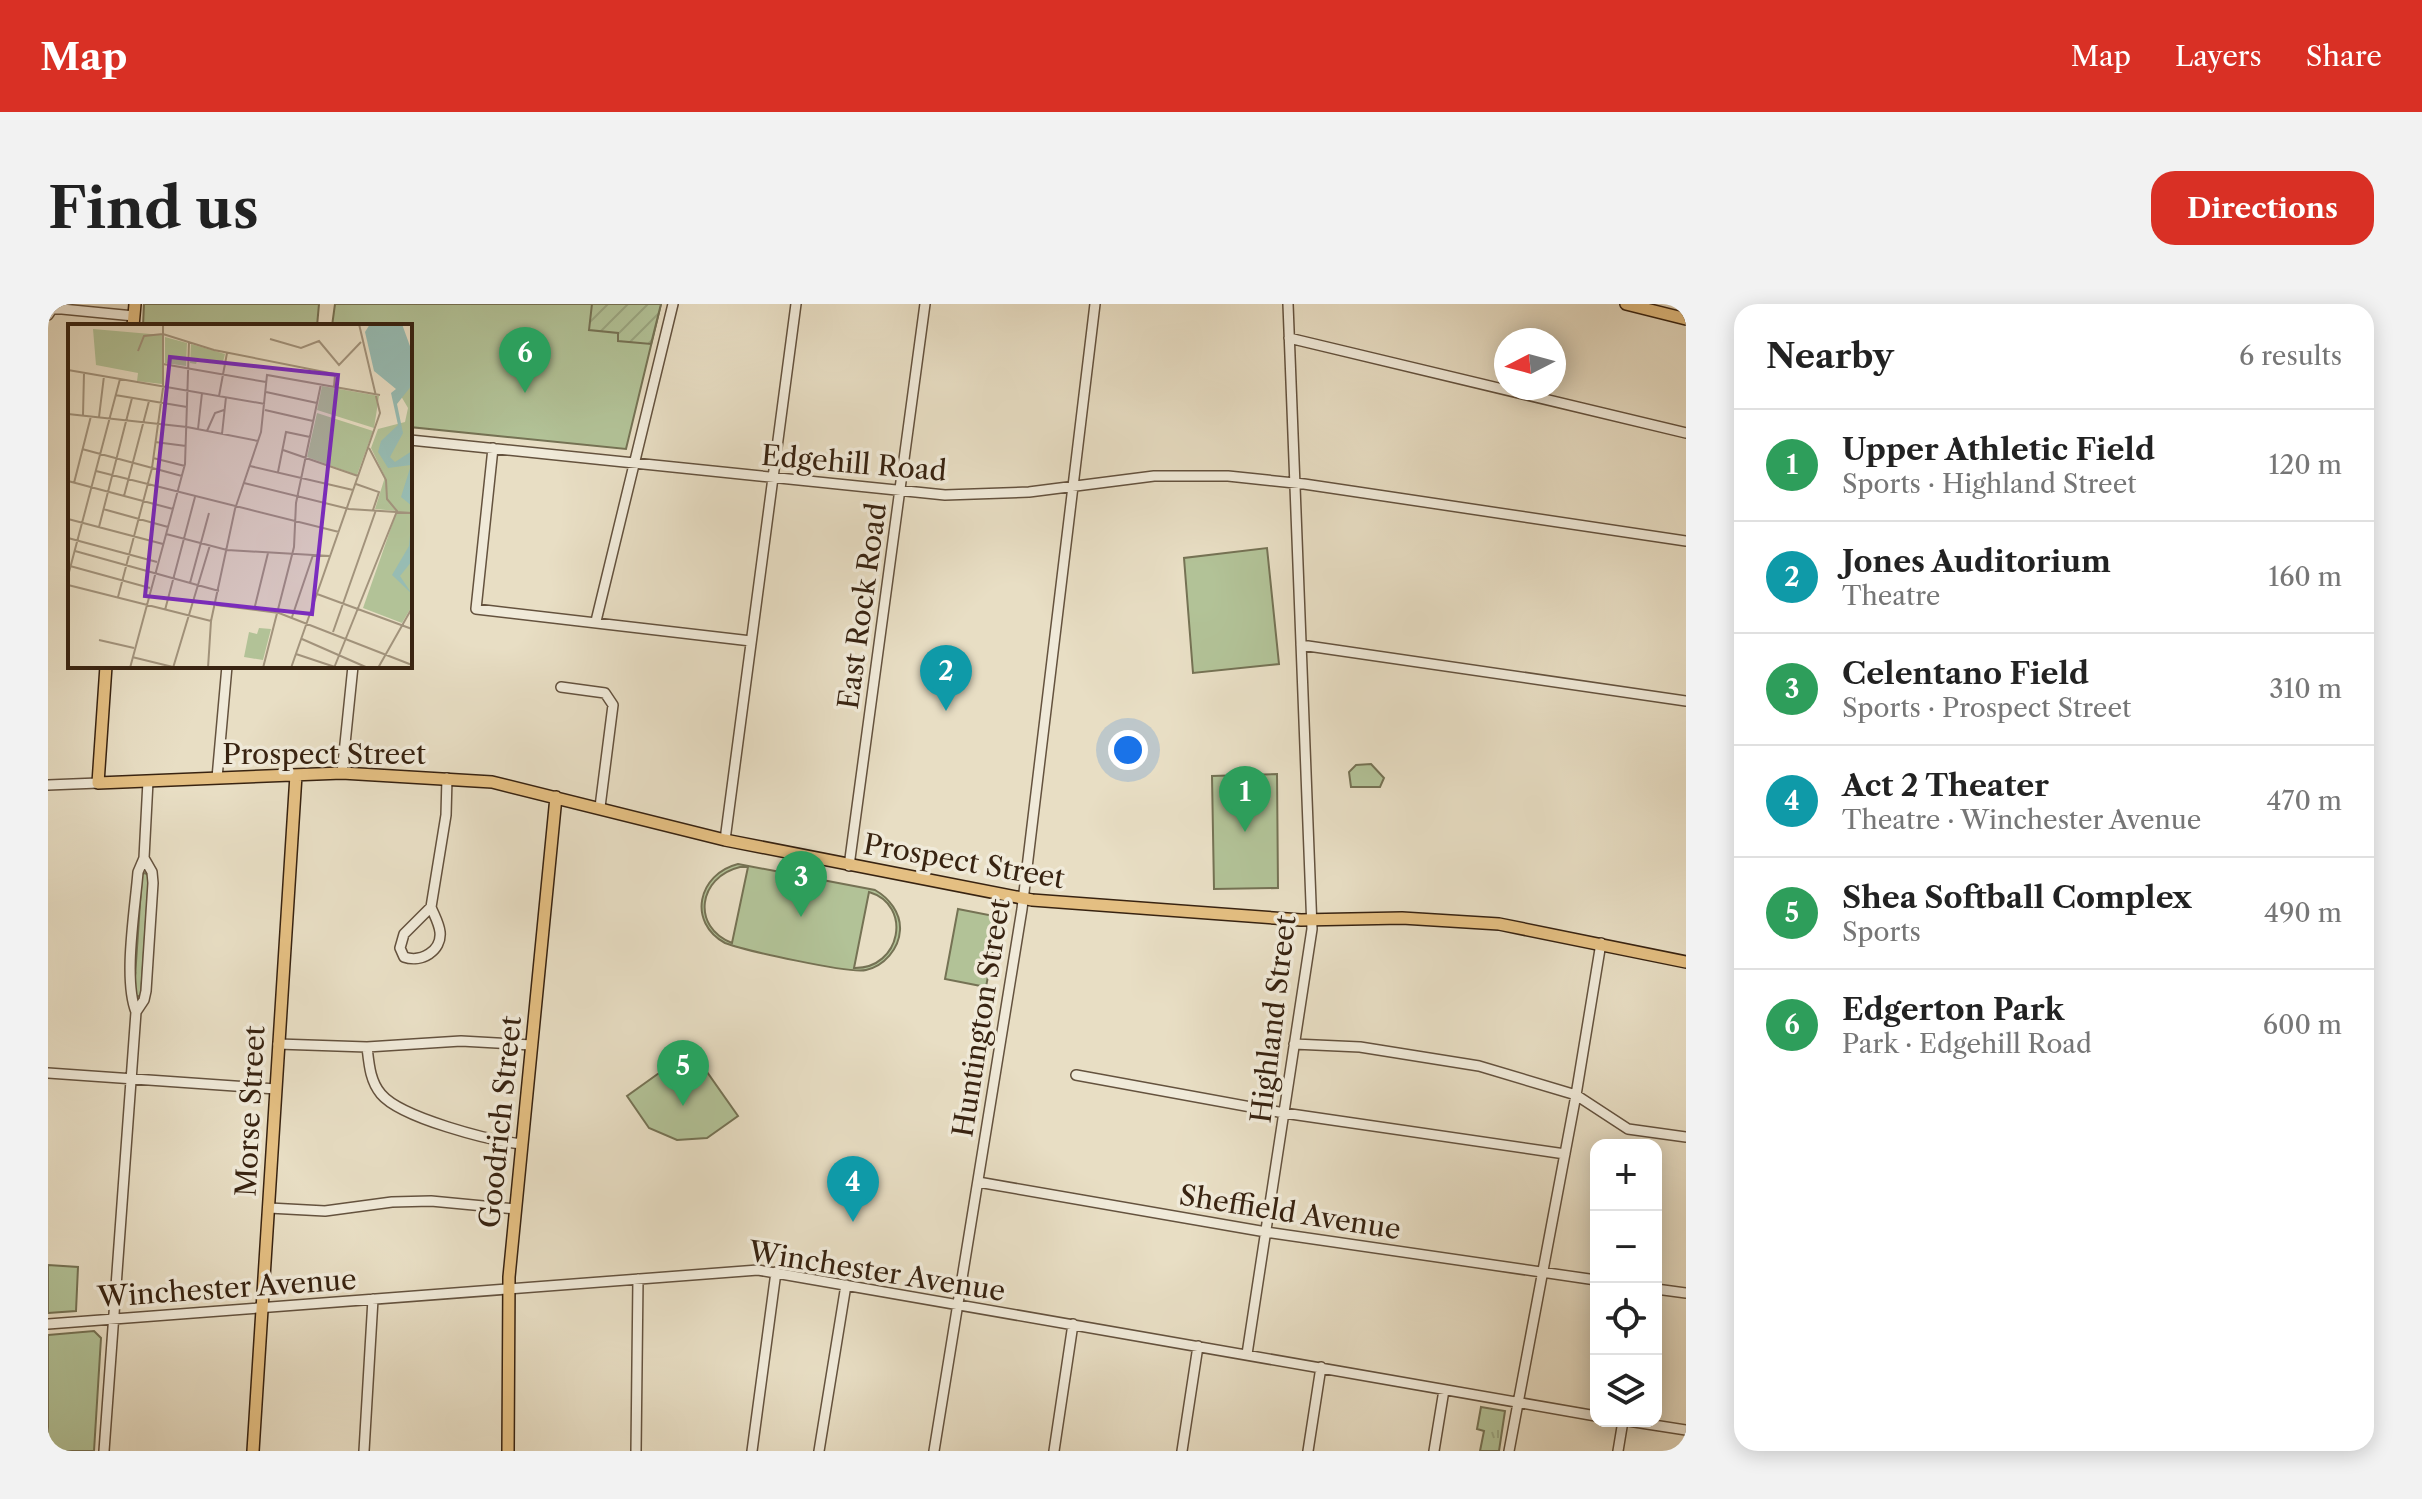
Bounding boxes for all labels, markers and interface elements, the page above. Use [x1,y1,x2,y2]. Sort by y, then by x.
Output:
text: Map [40,33,128,80]
text: Map [2071,39,2131,73]
text: Layers [2175,39,2262,73]
text: Share [2306,39,2382,73]
button: Directions [2151,171,2374,245]
text: Find us [48,174,259,243]
inset map [68,324,412,668]
pin: 6 [499,327,551,393]
north arrow [1494,328,1566,400]
text: Nearby [1766,335,1894,377]
text: 6 results [2239,340,2342,372]
text: Upper Athletic Field [1842,431,2155,468]
street label: Edgehill Road [760,438,948,488]
text: 1 [1786,449,1798,481]
text: 120 m [2268,449,2342,481]
text: Sports · Highland Street [1842,468,2136,500]
street label: East Rock Road [831,501,893,711]
text: Jones Auditorium [1842,543,2111,580]
text: 2 [1784,561,1800,593]
text: 160 m [2268,561,2342,593]
text: Theatre [1842,580,1940,612]
pin: 2 [920,645,972,711]
text: Celentano Field [1842,655,2089,692]
text: 3 [1785,673,1799,705]
text: 310 m [2269,673,2342,705]
text: Sports · Prospect Street [1842,692,2131,724]
your location [1108,730,1148,770]
street label: Prospect Street [222,737,426,771]
pin: 1 [1219,766,1271,832]
text: Act 2 Theater [1842,767,2049,804]
text: 4 [1784,785,1800,817]
text: 470 m [2267,785,2342,817]
text: Theatre · Winchester Avenue [1842,804,2201,836]
street label: Prospect Street [861,827,1067,895]
pin: 3 [775,851,827,917]
text: Shea Softball Complex [1842,879,2192,916]
street label: Huntington Street [945,897,1017,1139]
text: 5 [1785,897,1799,929]
text: 490 m [2264,897,2342,929]
street label: Highland Street [1243,913,1303,1125]
text: Sports [1842,916,1921,948]
text: Edgerton Park [1842,991,2064,1028]
text: 6 [1784,1009,1800,1041]
text: 600 m [2263,1009,2342,1041]
street label: Goodrich Street [472,1014,528,1230]
street label: Morse Street [229,1025,271,1197]
text: Park · Edgehill Road [1842,1028,2092,1060]
pin: 5 [657,1040,709,1106]
map controls [1590,1139,1662,1427]
button: + [1590,1139,1662,1211]
pin: 4 [827,1156,879,1222]
street label: Sheffield Avenue [1177,1178,1403,1246]
button: − [1590,1211,1662,1283]
street label: Winchester Avenue [745,1234,1008,1308]
street label: Winchester Avenue [95,1262,358,1314]
button: locate [1590,1283,1662,1355]
button: layers [1590,1355,1662,1427]

